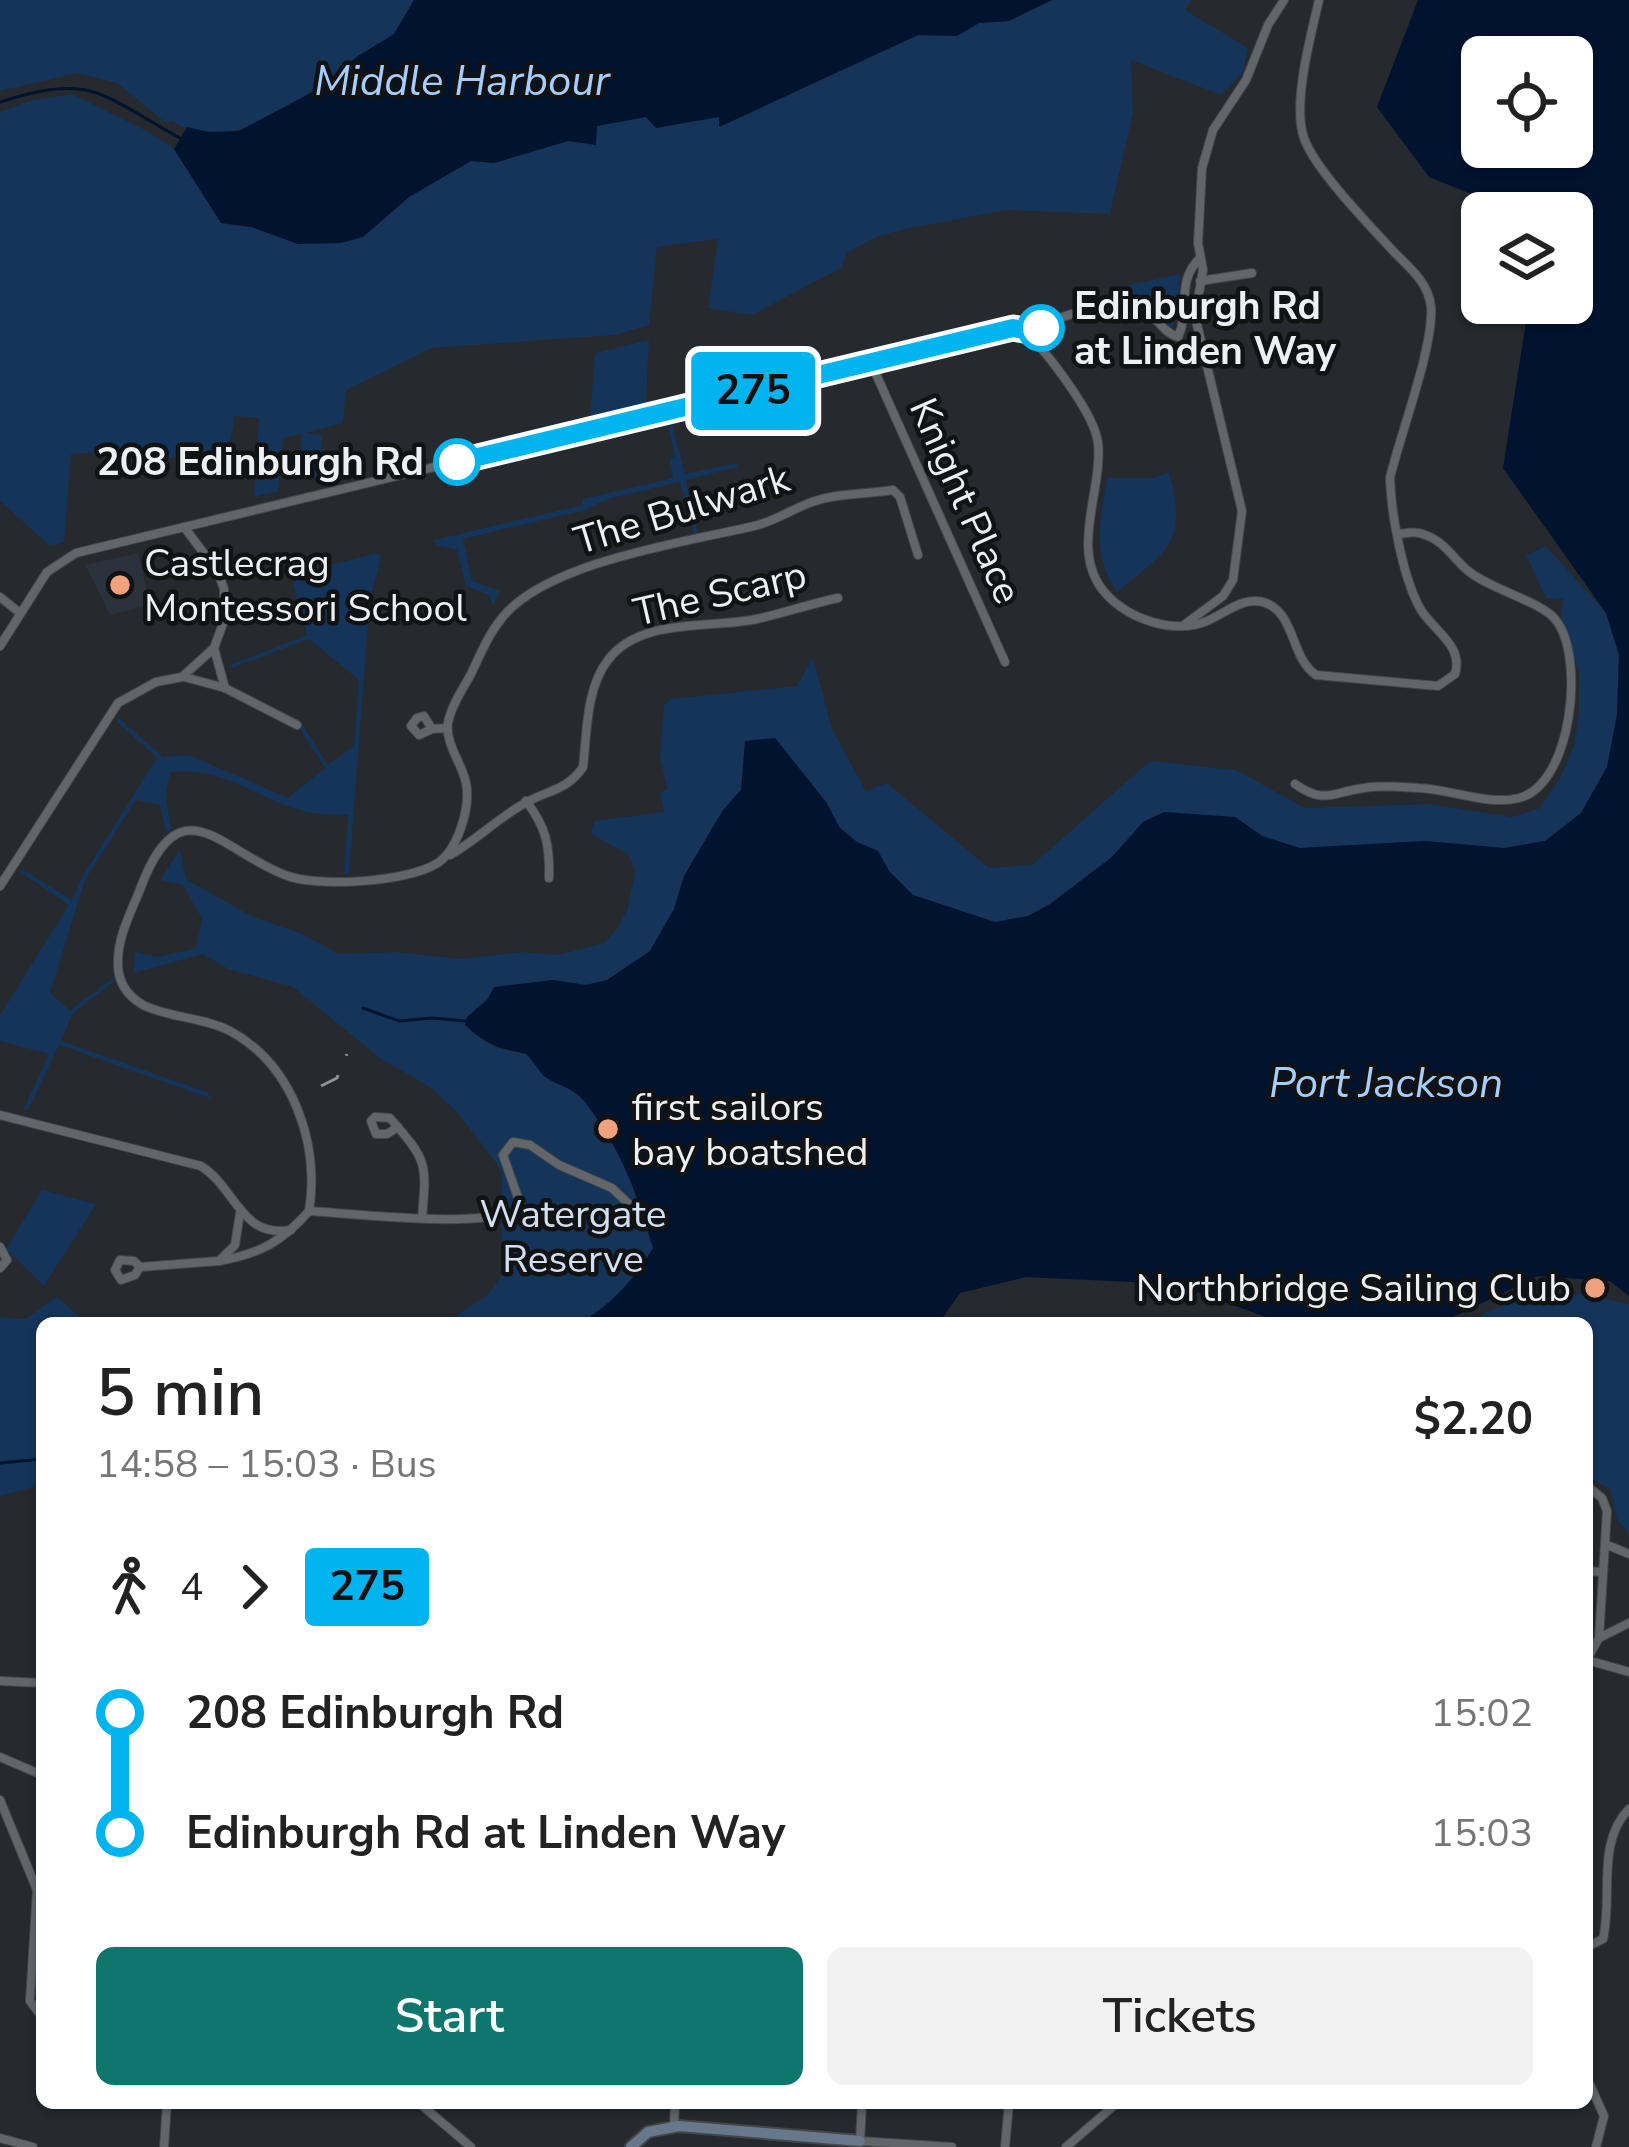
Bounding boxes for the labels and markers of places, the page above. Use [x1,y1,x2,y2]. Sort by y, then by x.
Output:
place label: Edinburgh Rd at Linden Way [1074,280,1337,378]
marker: Edinburgh Rd at Linden Way [1019,306,1063,350]
place label: 208 Edinburgh Rd [96,436,424,489]
marker: 208 Edinburgh Rd [435,440,479,484]
place label: Castlecrag Montessori School [144,537,467,635]
marker: Castlecrag Montessori School [107,572,133,598]
place label: first sailors bay boatshed [632,1081,868,1179]
marker: first sailors bay boatshed [595,1116,621,1142]
place label: Northbridge Sailing Club [1136,1262,1571,1315]
marker: Northbridge Sailing Club [1582,1275,1608,1301]

